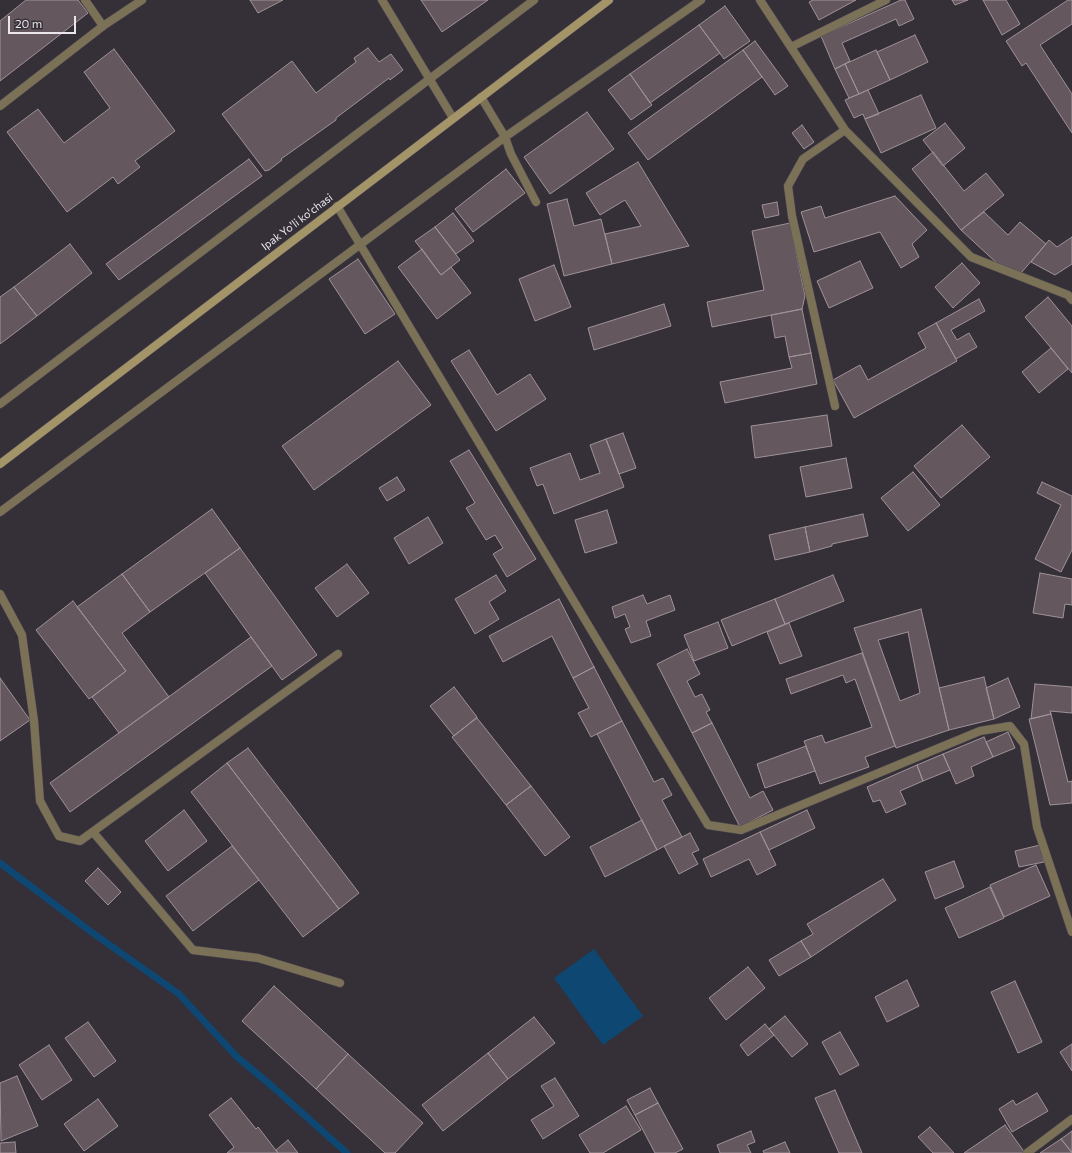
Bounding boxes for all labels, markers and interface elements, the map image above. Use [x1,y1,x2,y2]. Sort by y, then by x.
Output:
scale bar [10,8,78,34]
text: 20 m [15,16,42,30]
street label: Ipak Yo'li ko'chasi [259,191,335,253]

